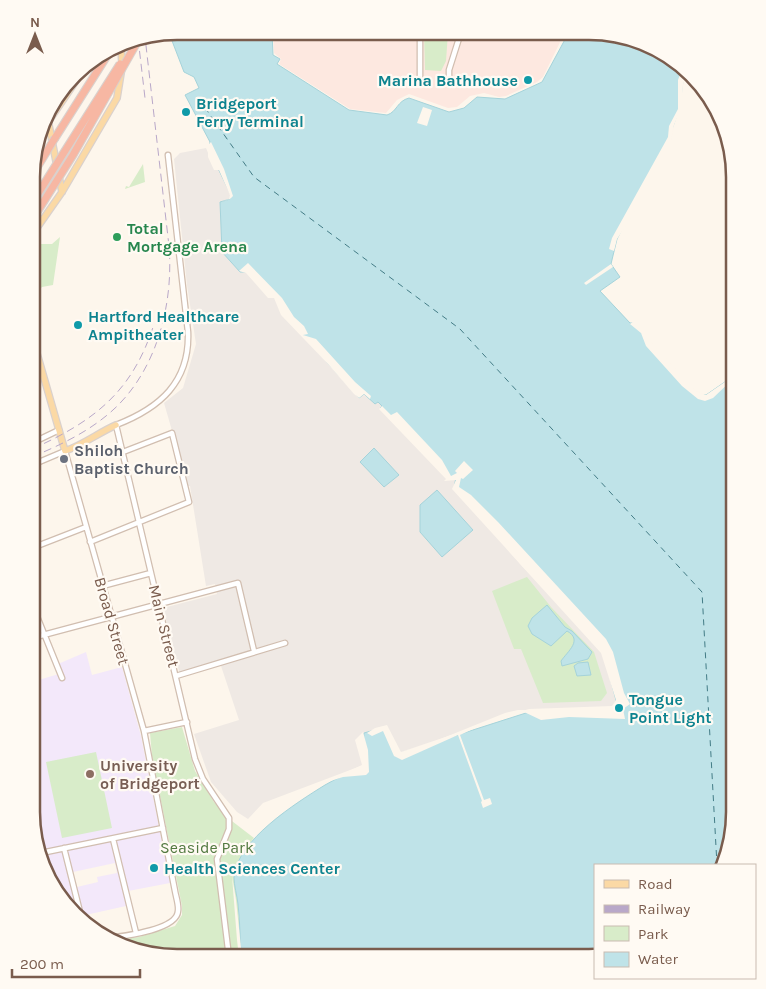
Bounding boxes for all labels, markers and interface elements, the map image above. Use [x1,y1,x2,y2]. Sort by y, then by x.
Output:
north arrow [10,10,60,60]
text: N [30,14,40,31]
place label: Marina Bathhouse [378,71,518,90]
marker: Marina Bathhouse [522,74,534,86]
place label: Bridgeport Ferry Terminal [196,94,304,131]
marker: Bridgeport Ferry Terminal [180,106,192,118]
place label: Total Mortgage Arena [127,219,247,256]
marker: Total Mortgage Arena [111,231,123,243]
place label: Hartford Healthcare Ampitheater [88,307,239,344]
marker: Hartford Healthcare Ampitheater [72,319,84,331]
place label: Shiloh Baptist Church [74,441,189,478]
marker: Shiloh Baptist Church [58,453,70,465]
street label: Broad Street [90,575,134,667]
street label: Main Street [145,583,183,669]
place label: Tongue Point Light [629,690,712,727]
marker: Tongue Point Light [613,702,625,714]
place label: University of Bridgeport [100,756,200,793]
marker: University of Bridgeport [84,768,96,780]
park label: Seaside Park [160,838,254,857]
place label: Health Sciences Center [164,859,341,878]
marker: Health Sciences Center [148,862,160,874]
legend [594,864,756,979]
text: Road [638,875,673,893]
text: Railway [638,900,690,918]
text: Park [638,925,668,943]
scale bar [12,946,140,978]
text: Water [638,950,679,968]
text: 200 m [20,955,64,973]

